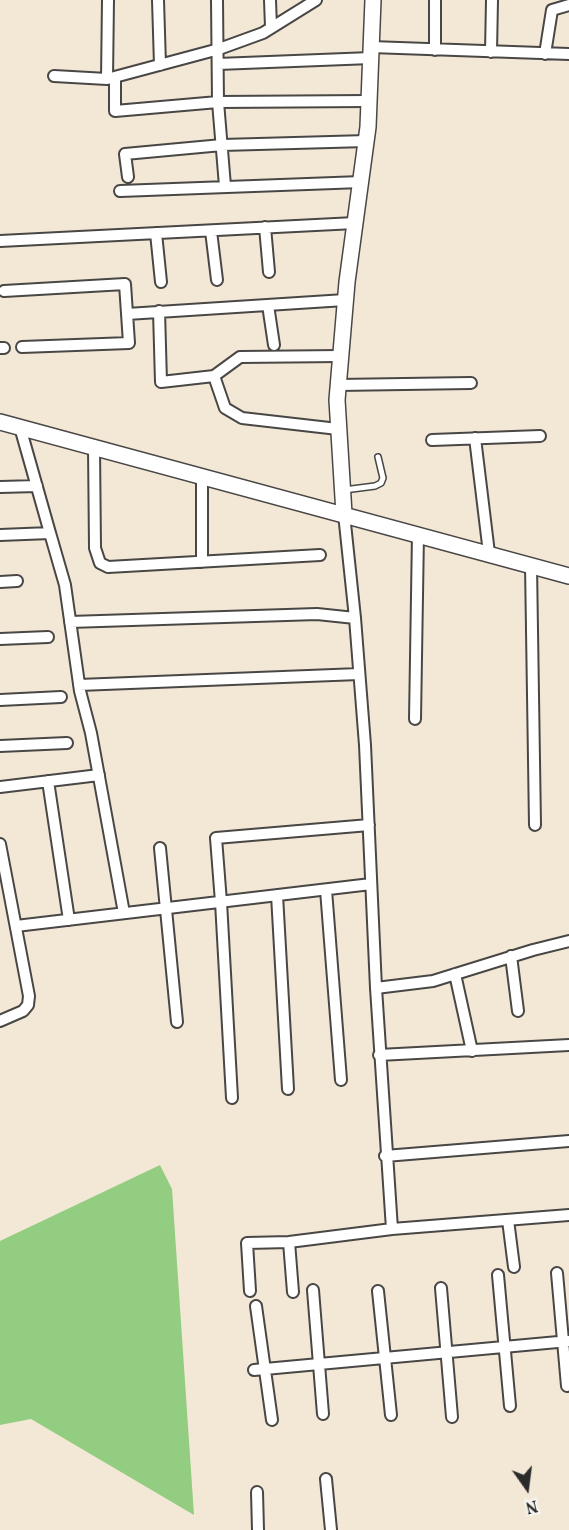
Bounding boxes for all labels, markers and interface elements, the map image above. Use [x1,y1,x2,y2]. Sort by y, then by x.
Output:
north arrow [497,1458,557,1518]
text: N [523,1493,540,1518]

